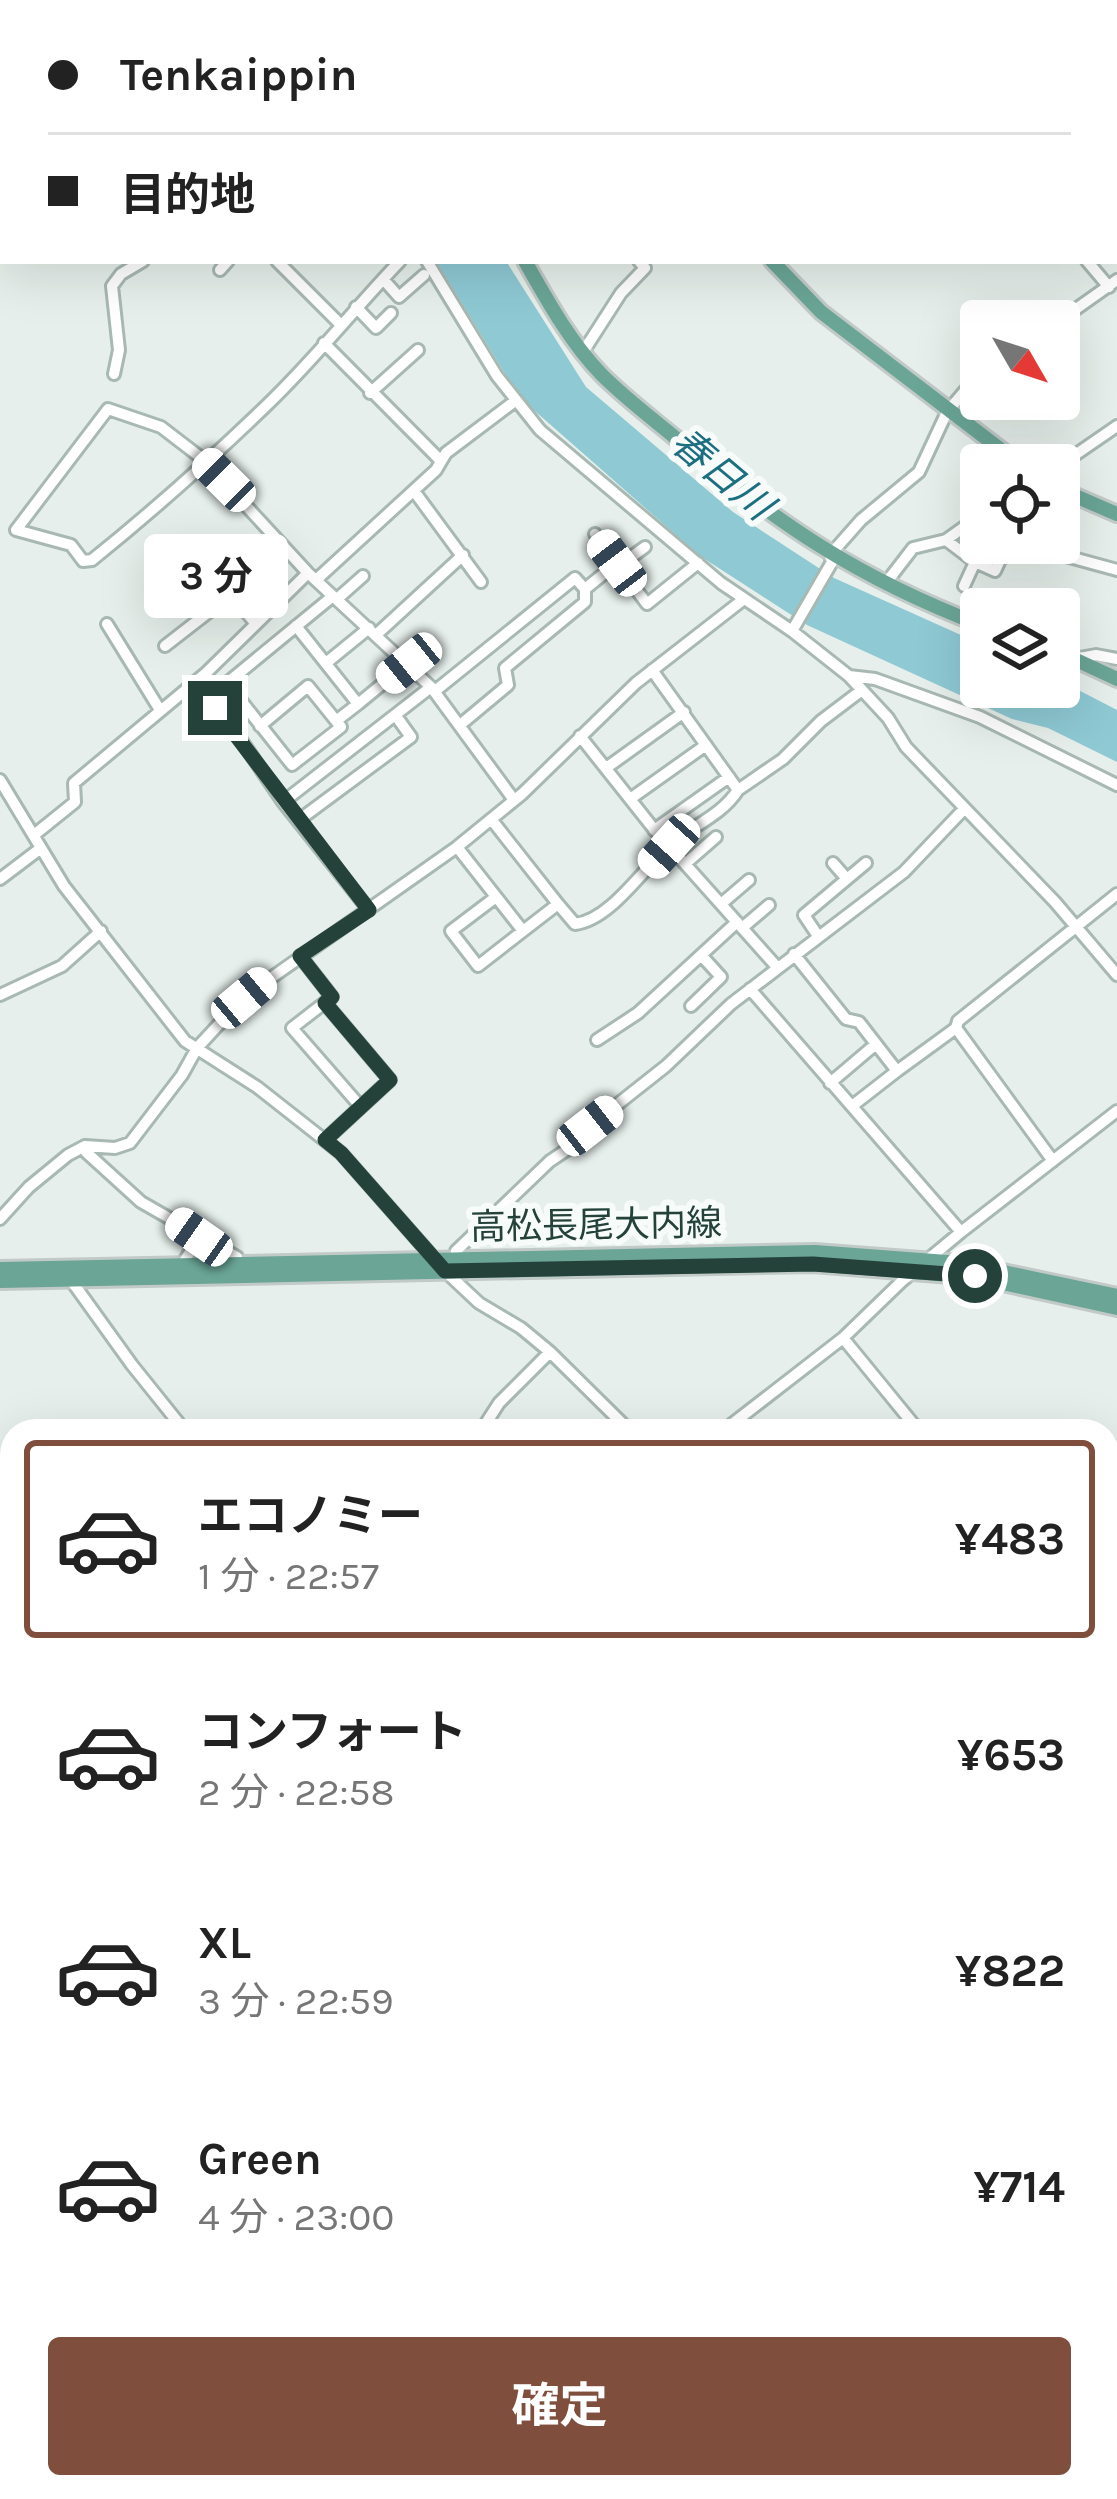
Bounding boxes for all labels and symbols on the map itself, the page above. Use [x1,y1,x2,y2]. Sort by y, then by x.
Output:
north arrow [960,300,1080,420]
water label: 春日川 [662,419,785,532]
car [186,442,262,518]
car [581,523,653,603]
callout: 3 分 [143,534,287,618]
car [370,626,448,700]
route end [188,681,242,735]
car [632,807,706,885]
car [205,961,283,1035]
car [551,1090,629,1162]
car [159,1202,239,1272]
street label: 高松長尾大内線 [470,1202,722,1248]
route start [948,1249,1002,1303]

